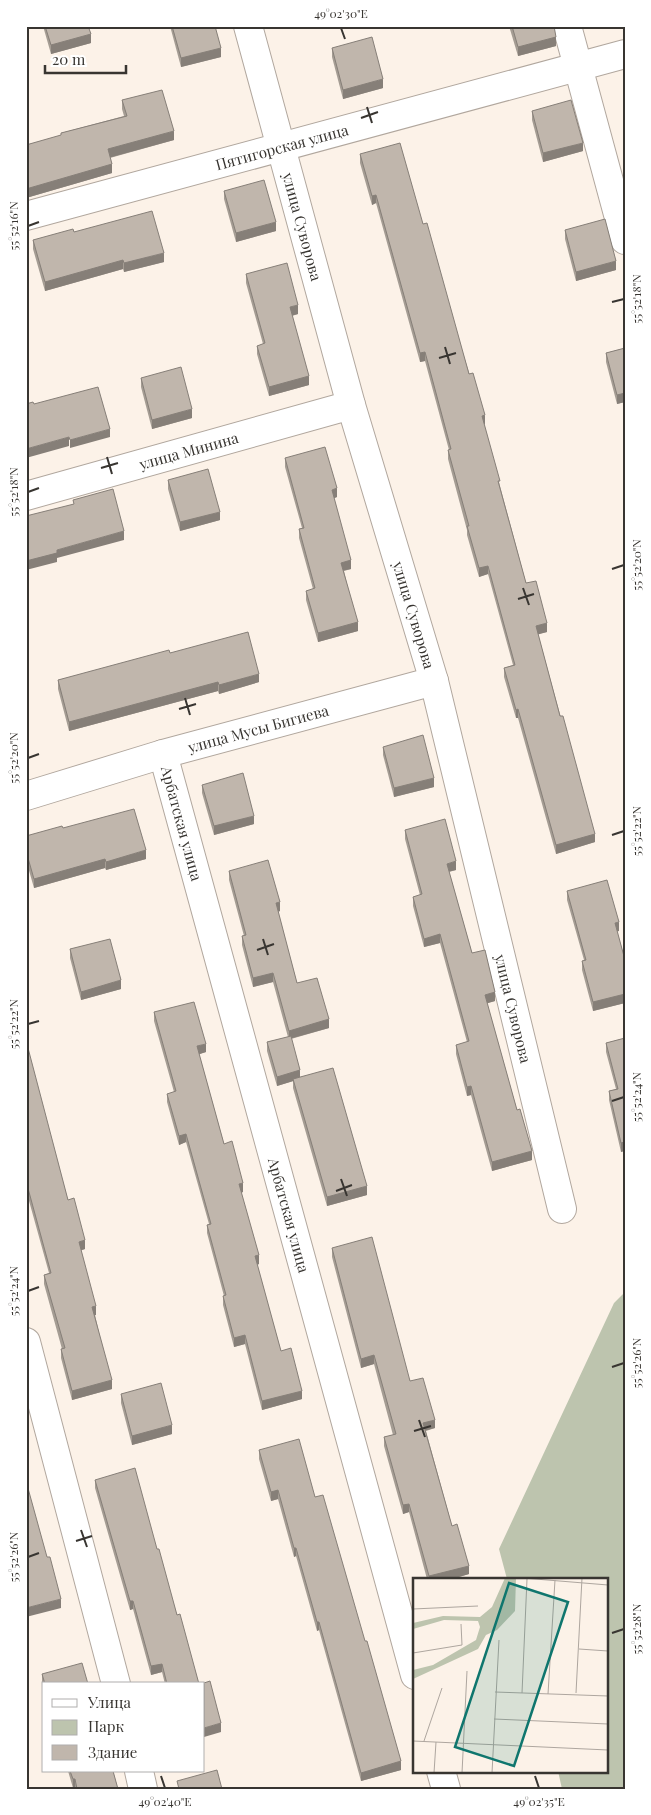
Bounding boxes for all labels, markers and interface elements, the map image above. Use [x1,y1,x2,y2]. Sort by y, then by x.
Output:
text: 49°02'30"E [314,5,368,21]
scale bar [45,42,126,74]
text: 20 m [52,49,86,69]
street label: Пятигорская улица [213,119,351,174]
street label: улица Суворова [278,169,327,284]
text: 55°52'16"N [5,201,21,251]
text: 55°52'18"N [628,274,644,324]
street label: улица Минина [136,427,241,474]
text: 55°52'18"N [5,467,21,517]
text: 55°52'20"N [628,539,644,591]
street label: улица Суворова [388,558,440,672]
street label: улица Мусы Бигиева [185,700,331,757]
text: 55°52'20"N [5,732,21,784]
street label: Арбатская улица [157,763,207,884]
text: 55°52'22"N [628,805,644,856]
street label: улица Суворова [490,951,536,1065]
text: 55°52'22"N [5,998,21,1049]
text: 55°52'24"N [628,1071,644,1122]
street label: Арбатская улица [264,1154,315,1275]
text: 55°52'24"N [5,1265,21,1316]
text: 55°52'26"N [628,1337,644,1388]
text: 55°52'26"N [5,1531,21,1582]
inset map [413,1578,608,1772]
text: 55°52'28"N [628,1603,644,1654]
legend [42,1682,205,1772]
text: Улица [87,1692,131,1712]
text: Парк [88,1716,124,1736]
text: Здание [88,1742,137,1762]
text: 49°02'40"E [138,1793,192,1809]
text: 49°02'35"E [513,1793,565,1809]

